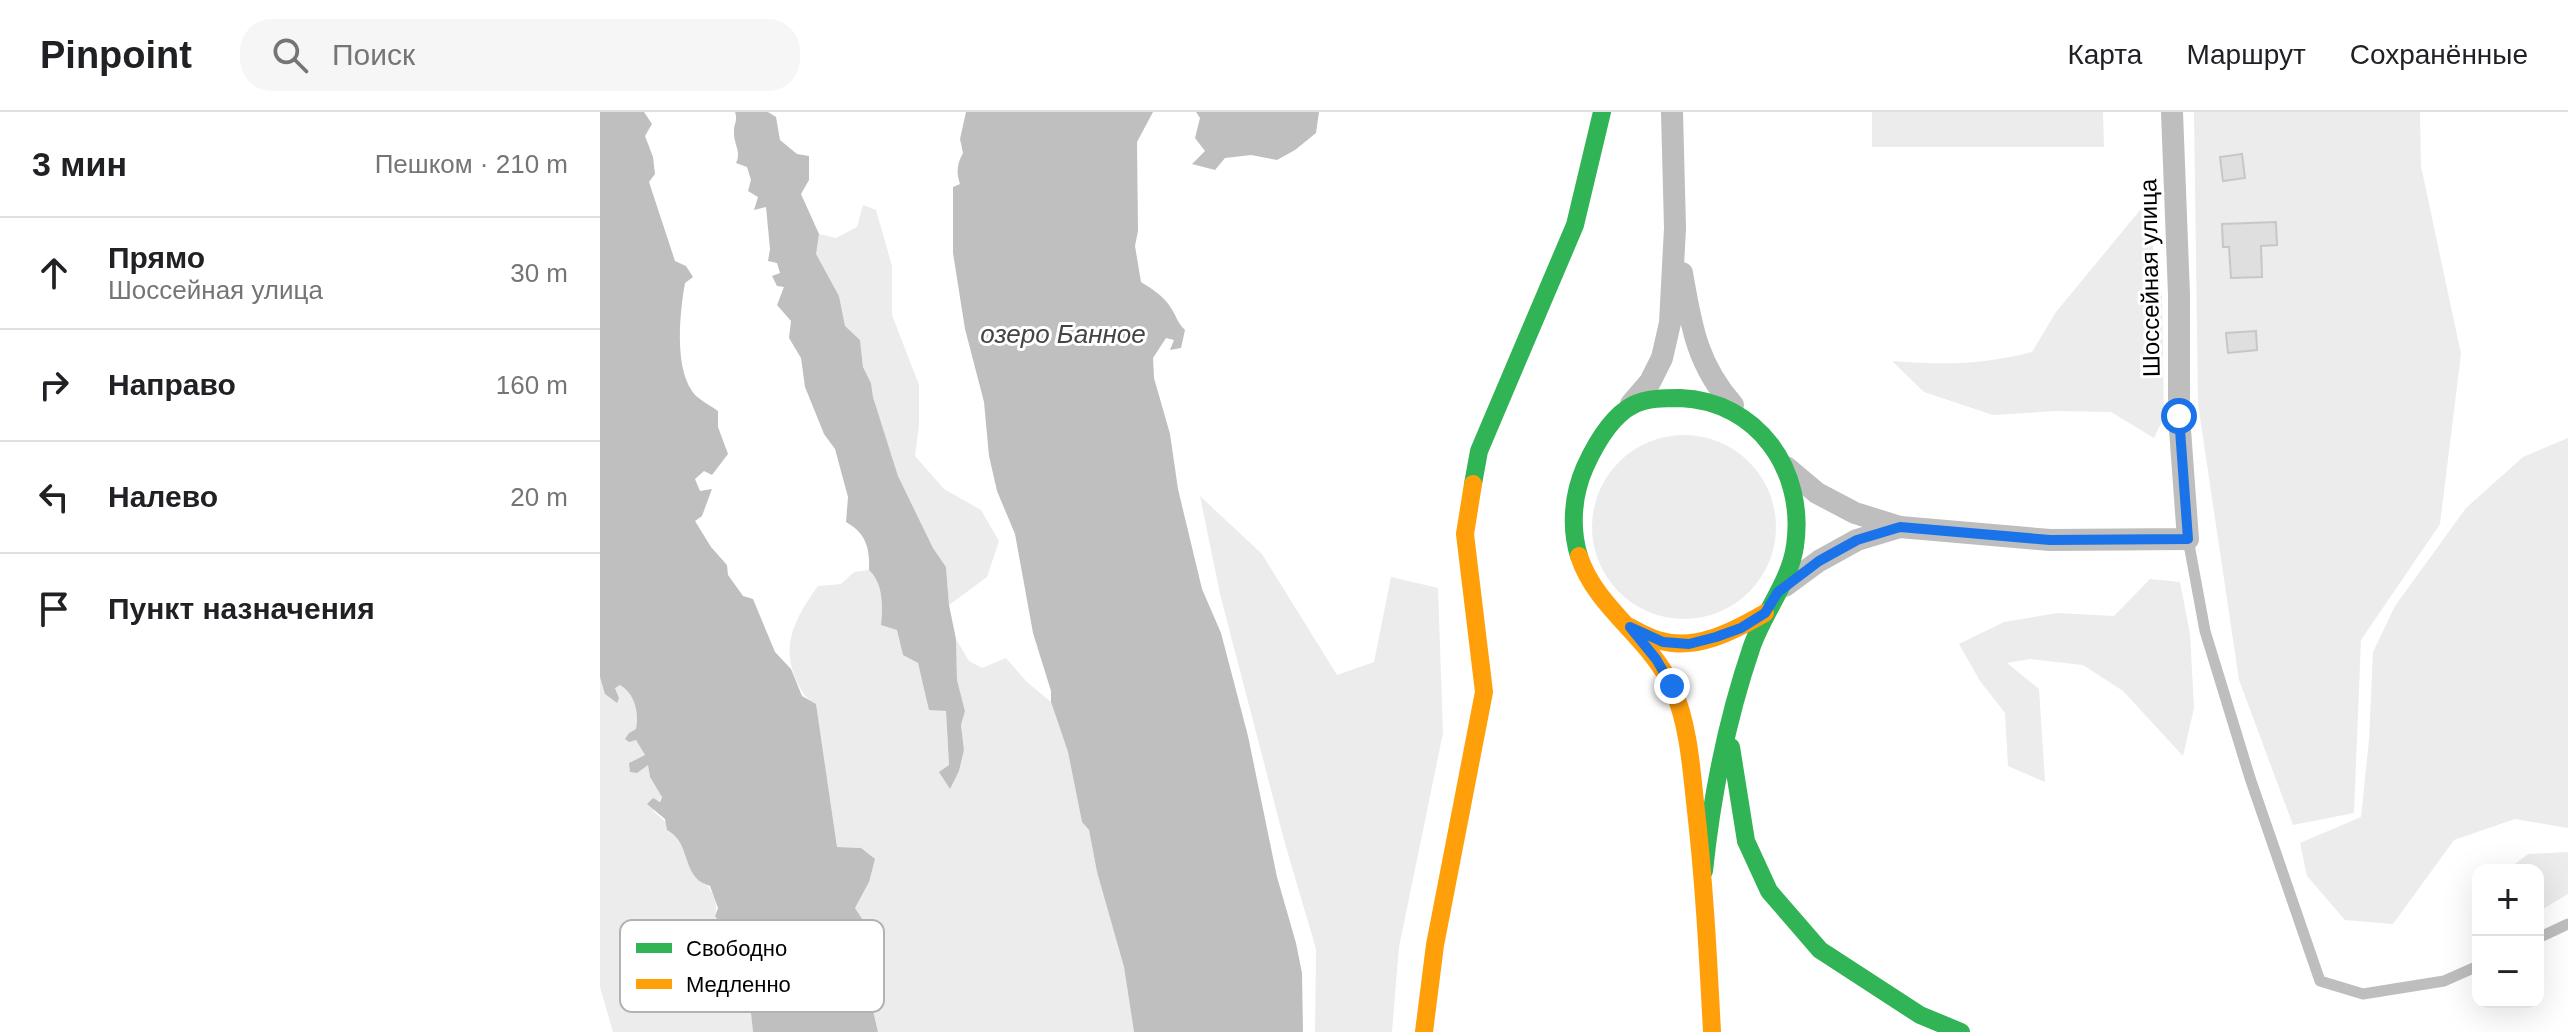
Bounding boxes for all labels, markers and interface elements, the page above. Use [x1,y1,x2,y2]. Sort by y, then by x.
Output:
search box [240,19,800,91]
icon: search [268,33,312,77]
text: Pinpoint [40,34,192,76]
text: Поиск [332,38,415,71]
text: Карта [2067,39,2142,70]
text: Маршрут [2186,39,2306,70]
text: Сохранённые [2350,39,2528,70]
text: 3 мин [32,145,127,183]
text: Пешком · 210 m [375,149,568,179]
street label: Шоссейная улица [2134,178,2165,377]
text: Прямо [108,241,205,274]
icon: ahead [32,251,76,295]
text: 30 m [510,258,568,288]
text: Шоссейная улица [108,275,323,305]
water label: озеро Банное [980,319,1146,349]
icon: right [32,363,76,407]
text: Направо [108,368,236,401]
text: 160 m [496,370,568,400]
route start [2161,398,2197,434]
icon: left [32,475,76,519]
text: Налево [108,480,218,513]
text: 20 m [510,482,568,512]
icon: arrive [32,587,76,631]
text: Пункт назначения [108,592,375,625]
route end [1654,668,1690,704]
map controls [2472,864,2544,1008]
button: + [2472,864,2544,936]
legend [620,920,884,1012]
text: Свободно [686,936,787,961]
button: − [2472,936,2544,1008]
text: Медленно [686,972,791,997]

